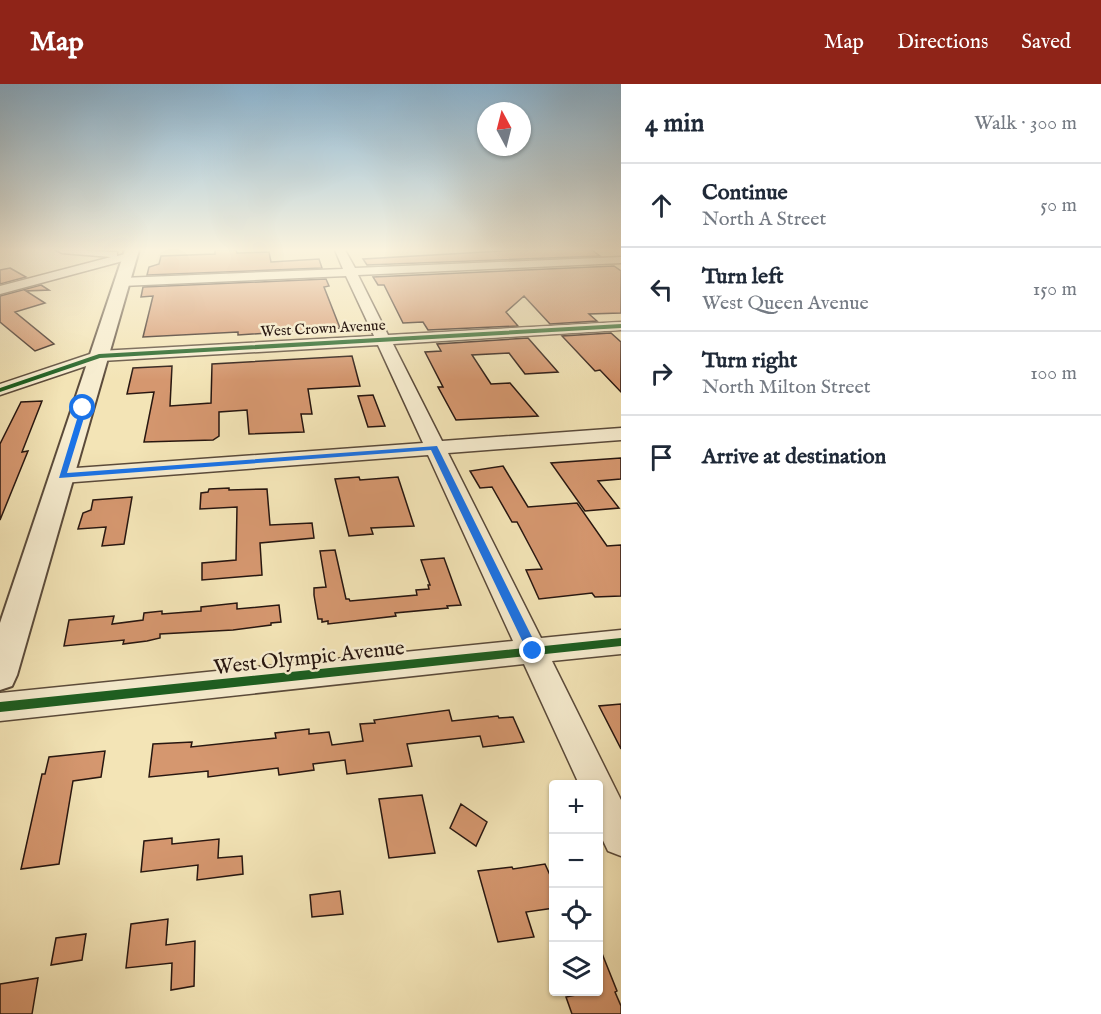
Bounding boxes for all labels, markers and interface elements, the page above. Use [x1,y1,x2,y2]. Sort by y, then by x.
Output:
text: Map [30,25,84,60]
text: Map [824,29,864,56]
text: Directions [897,29,988,56]
text: Saved [1021,29,1071,56]
north arrow [477,102,531,156]
text: 4 min [645,107,704,140]
text: Walk · 300 m [974,111,1077,136]
text: Continue [702,179,788,207]
icon: ahead [645,189,678,222]
text: 50 m [1040,193,1077,218]
text: North A Street [702,207,826,232]
text: Turn left [702,263,784,291]
icon: left [645,273,678,306]
text: 150 m [1033,277,1077,302]
text: West Queen Avenue [702,291,869,316]
street label: West Crown Avenue [260,316,386,341]
text: Turn right [702,347,797,375]
icon: right [645,357,678,390]
text: 100 m [1030,361,1077,386]
text: North Milton Street [702,375,871,400]
route start [69,394,95,420]
icon: arrive [645,441,678,474]
text: Arrive at destination [702,443,886,471]
street label: West Olympic Avenue [212,635,406,682]
route end [519,637,545,663]
map controls [549,780,603,996]
button: + [549,780,603,834]
button: − [549,834,603,888]
button: locate [549,888,603,942]
button: layers [549,942,603,996]

